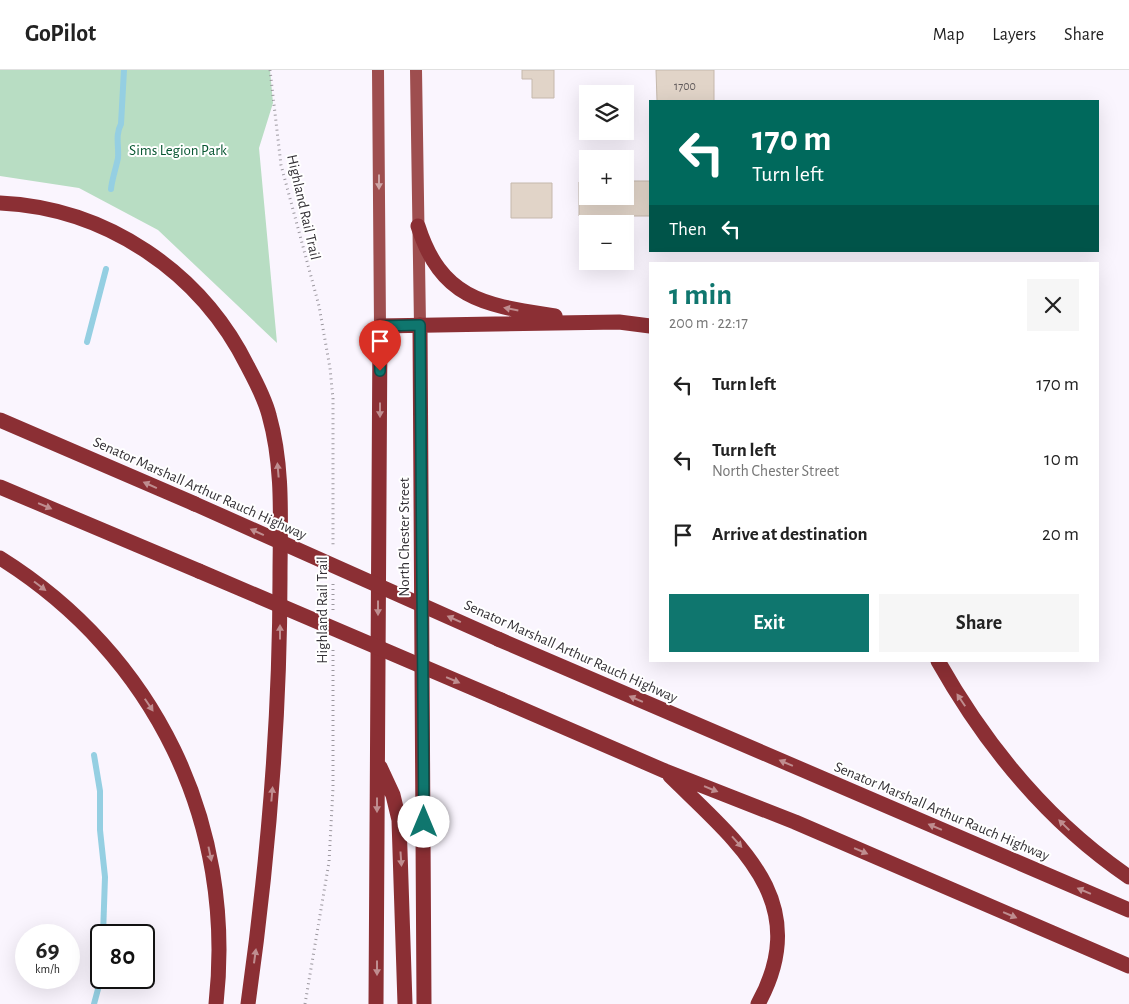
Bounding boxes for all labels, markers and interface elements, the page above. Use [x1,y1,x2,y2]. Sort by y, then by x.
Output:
text: GoPilot [25,22,96,46]
text: Map [933,26,964,44]
text: Layers [992,26,1036,44]
text: Share [1064,26,1104,44]
house number: 1700 [674,80,696,92]
map controls [579,85,634,270]
button: layers [579,85,634,140]
icon: left [669,120,734,185]
text: 170 m [752,122,832,157]
park label: Sims Legion Park [129,143,227,158]
button: + [579,150,634,205]
street label: Highland Rail Trail [284,153,323,261]
text: Turn left [752,163,824,185]
one-way arrow [375,175,383,191]
button: − [579,215,634,270]
icon: left [717,215,745,243]
text: Then [669,220,707,239]
button: close [1027,279,1079,331]
text: 1 min [669,280,732,310]
one-way arrow [502,304,518,312]
text: 200 m · 22:17 [669,315,748,331]
pin [359,320,401,371]
icon: arrive [366,327,394,355]
icon: left [669,371,697,399]
text: Turn left [712,375,776,394]
text: 170 m [1036,375,1079,394]
one-way arrow [376,402,384,418]
street label: Senator Marshall Arthur Rauch Highway [91,434,309,543]
text: Turn left [712,441,776,460]
icon: left [669,446,697,474]
text: 10 m [1044,450,1079,469]
one-way arrow [274,461,282,477]
text: North Chester Street [712,463,839,479]
street label: North Chester Street [397,477,412,597]
one-way arrow [143,480,157,488]
one-way arrow [38,502,52,510]
icon: arrive [669,521,697,549]
text: Arrive at destination [712,525,868,544]
text: 20 m [1042,525,1079,544]
one-way arrow [250,527,264,535]
street label: Highland Rail Trail [315,556,330,664]
one-way arrow [33,581,47,591]
button: Exit [669,594,869,652]
button: Share [879,594,1079,652]
street label: Senator Marshall Arthur Rauch Highway [462,597,680,706]
one-way arrow [374,600,382,616]
one-way arrow [447,615,461,623]
one-way arrow [276,624,284,640]
one-way arrow [446,676,460,684]
one-way arrow [956,693,966,706]
one-way arrow [629,694,643,702]
one-way arrow [144,698,154,712]
one-way arrow [779,758,793,766]
street label: Senator Marshall Arthur Rauch Highway [832,759,1052,864]
one-way arrow [268,786,276,802]
one-way arrow [703,786,718,793]
position arrow [397,795,449,847]
one-way arrow [373,797,381,813]
one-way arrow [1058,819,1070,831]
one-way arrow [928,822,942,830]
one-way arrow [731,836,743,848]
one-way arrow [206,847,214,862]
one-way arrow [854,847,868,855]
one-way arrow [397,851,405,867]
one-way arrow [1076,887,1091,895]
one-way arrow [1003,911,1017,919]
speed limit sign: 80 [90,924,155,989]
text: 69 [35,938,60,963]
one-way arrow [251,947,259,963]
one-way arrow [373,960,381,976]
text: km/h [35,963,60,975]

